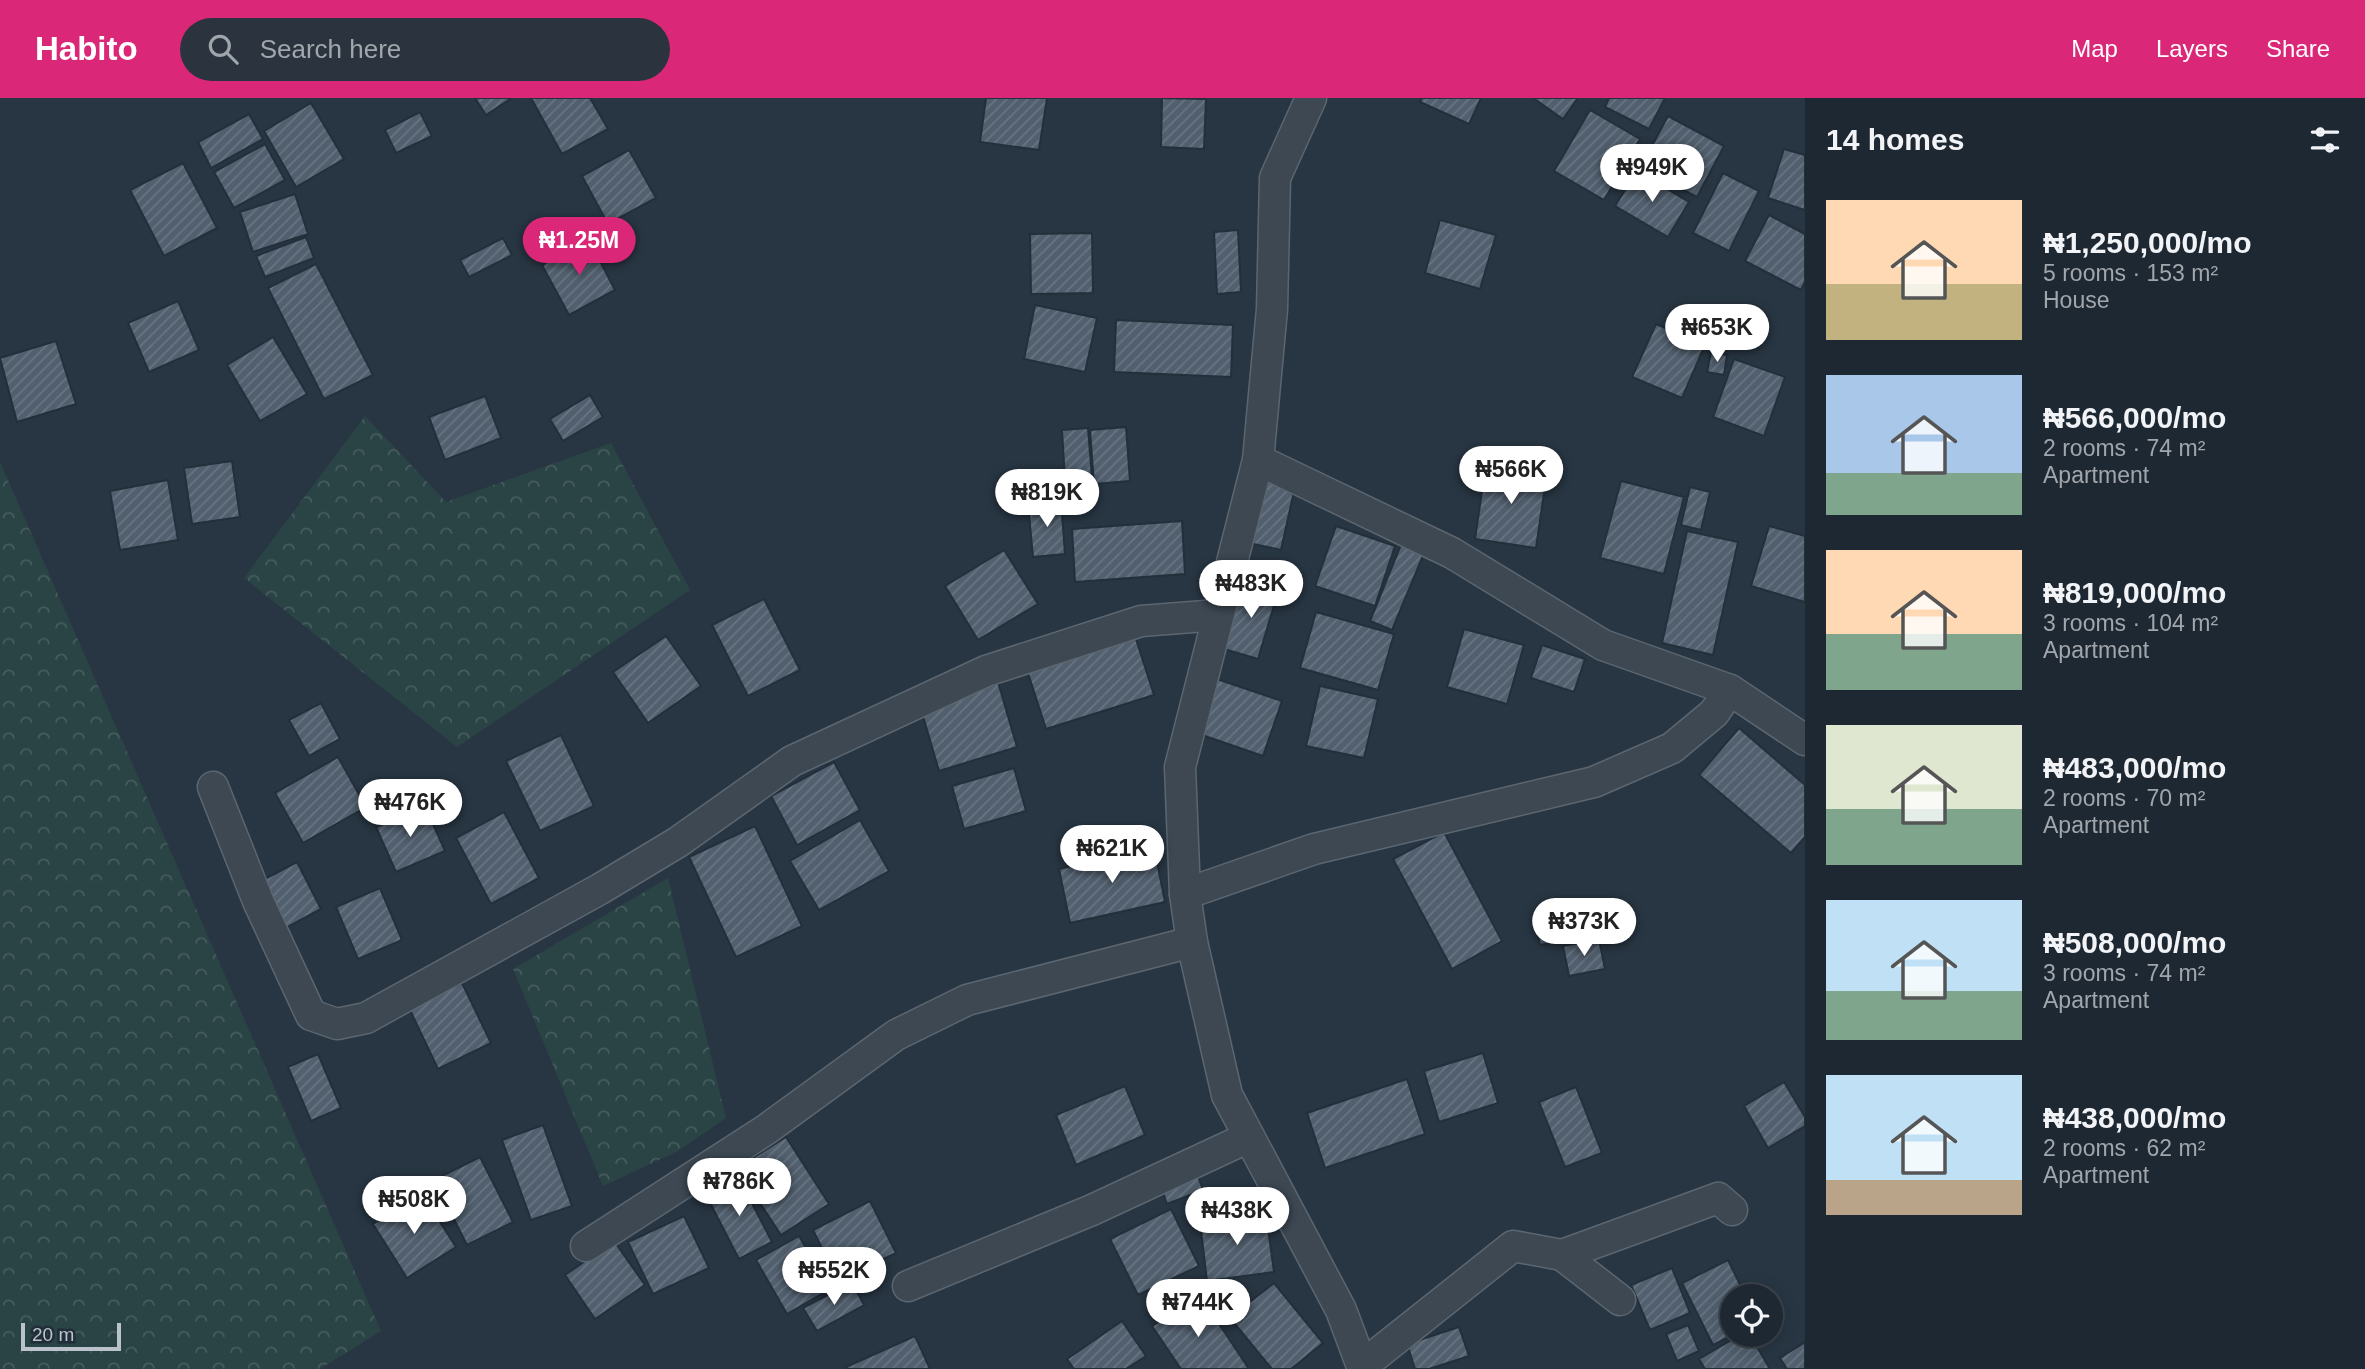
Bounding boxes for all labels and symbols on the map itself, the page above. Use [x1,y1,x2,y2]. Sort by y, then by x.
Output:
pin: ₦949K [1603,144,1701,204]
pin: ₦1.25M [522,218,636,277]
pin: ₦653K [1668,304,1766,364]
pin: ₦566K [1462,446,1560,506]
pin: ₦819K [998,470,1096,529]
pin: ₦483K [1202,560,1300,620]
pin: ₦476K [361,780,459,839]
pin: ₦621K [1063,826,1161,885]
pin: ₦373K [1535,898,1633,958]
pin: ₦786K [690,1158,788,1218]
pin: ₦508K [365,1176,463,1236]
pin: ₦438K [1188,1188,1286,1247]
pin: ₦552K [785,1248,883,1307]
pin: ₦744K [1149,1280,1247,1339]
scale bar [21,1320,121,1352]

